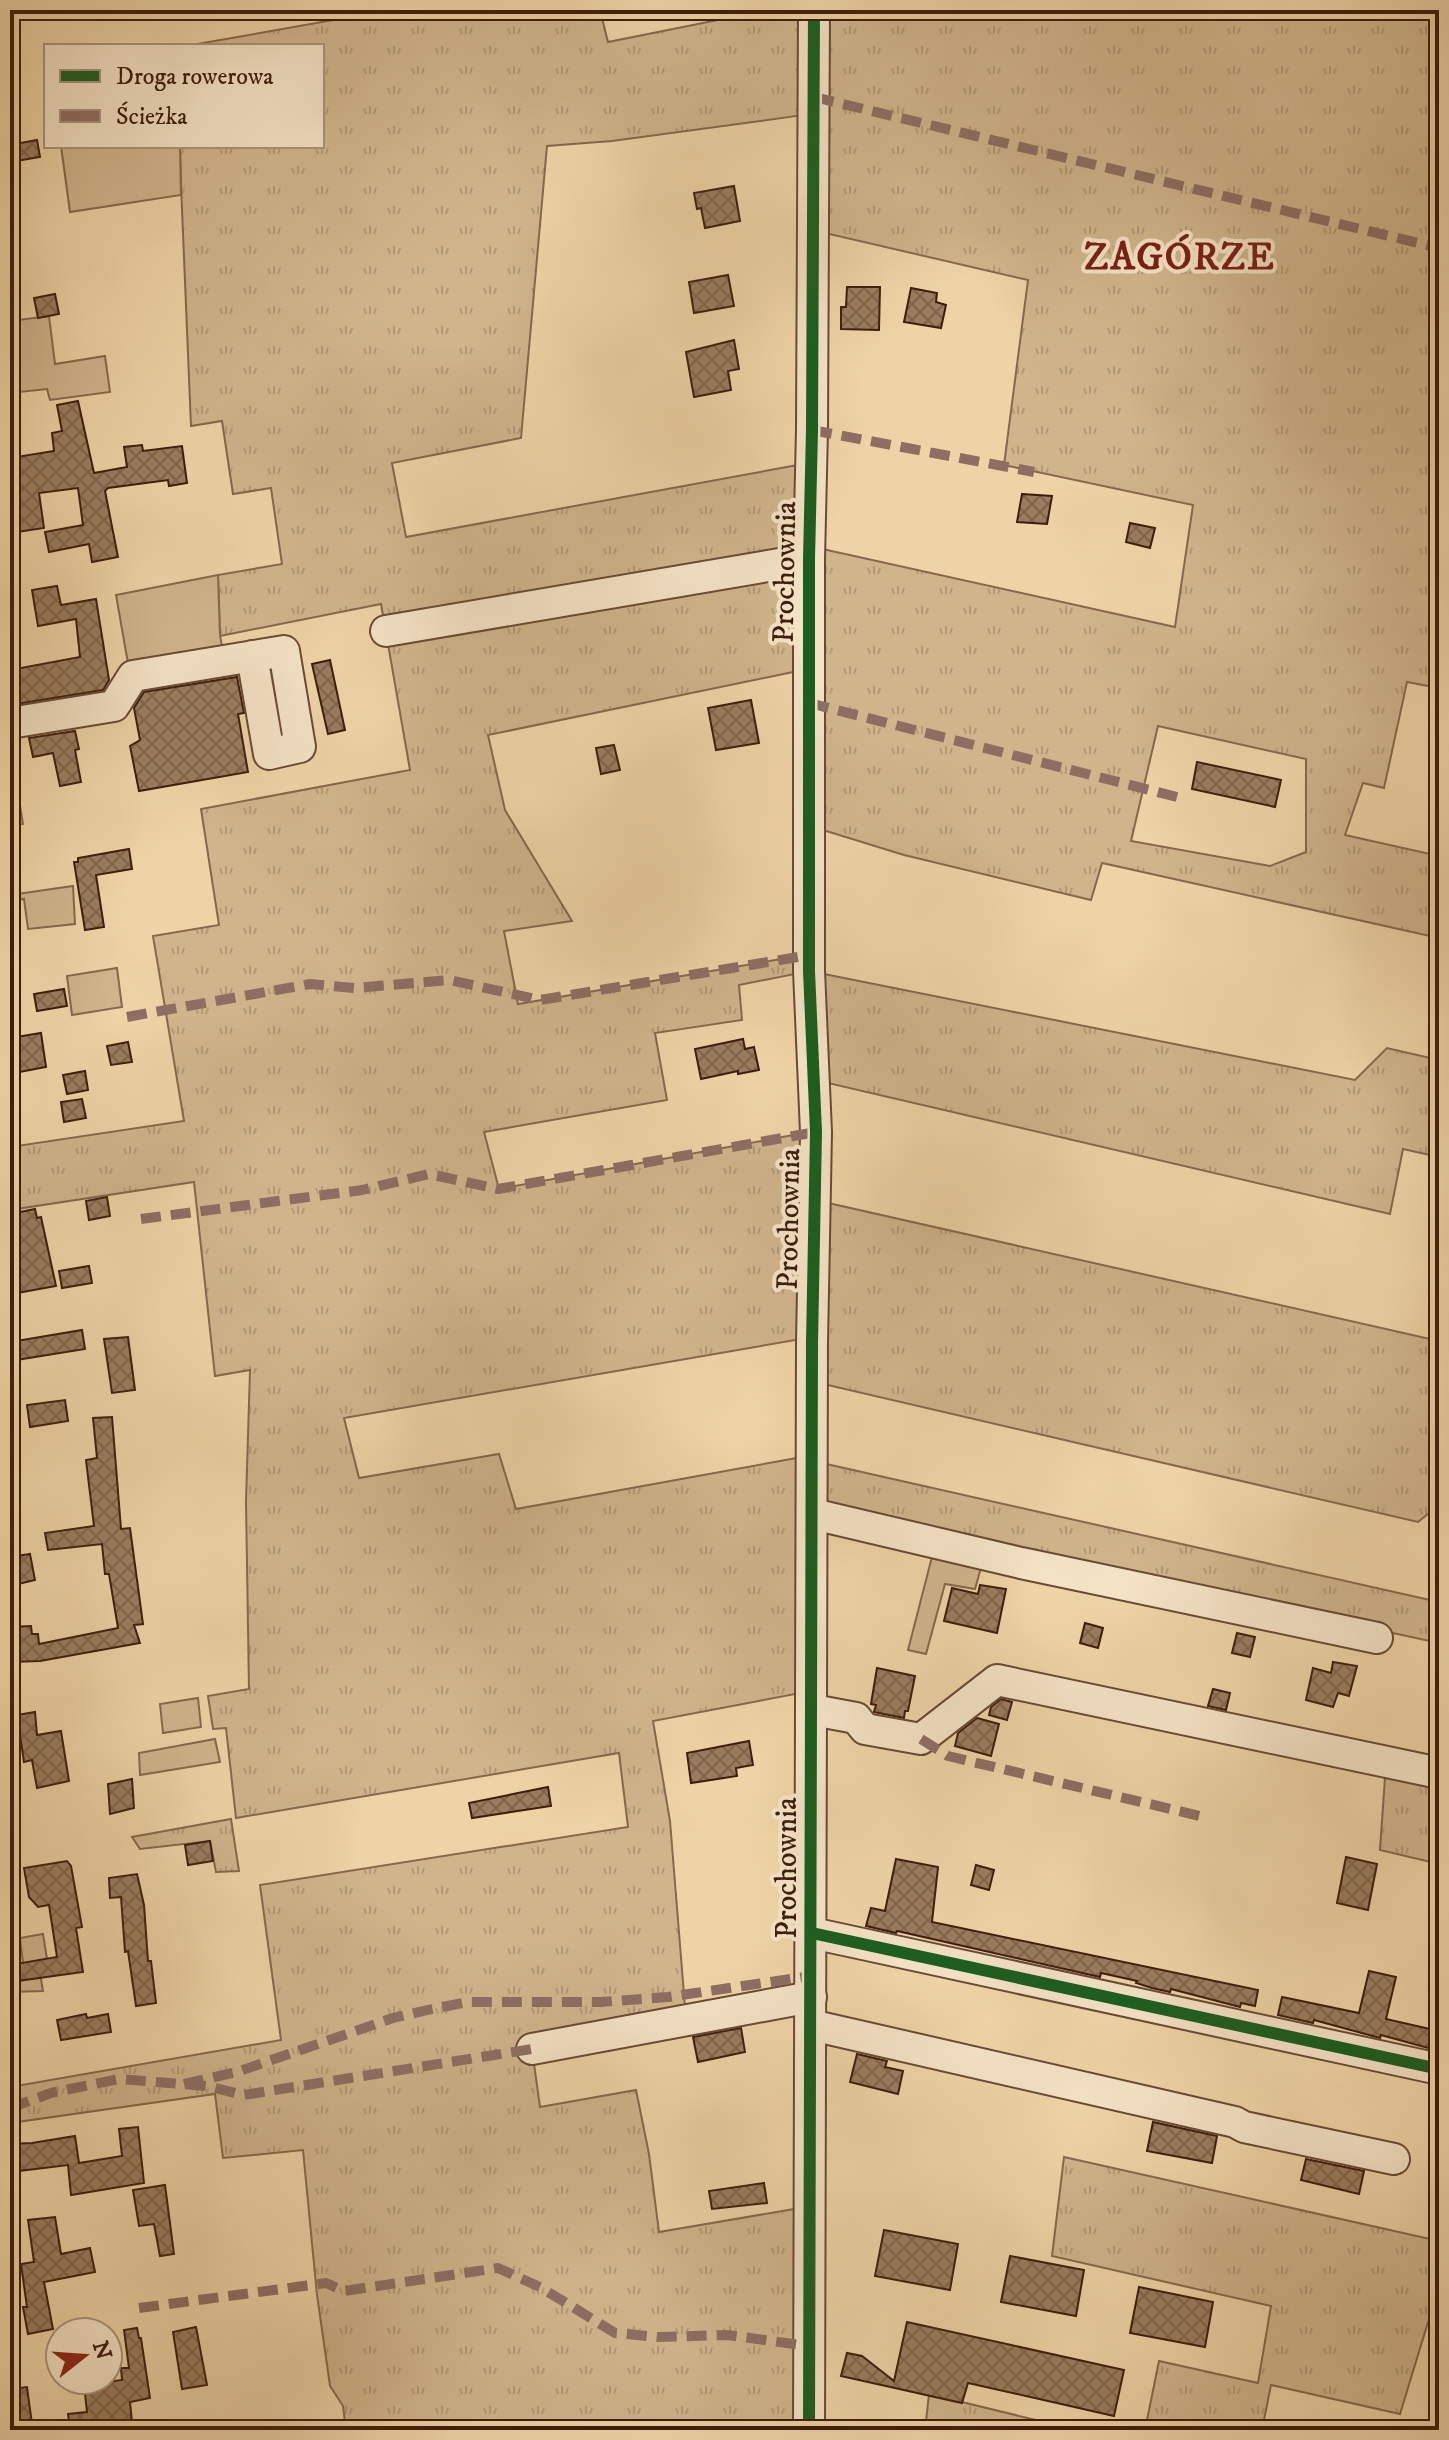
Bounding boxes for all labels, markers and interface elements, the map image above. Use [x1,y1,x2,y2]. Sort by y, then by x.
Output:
legend [44,44,324,148]
text: Droga rowerowa [116,62,274,92]
text: Ścieżka [116,101,188,132]
district label: ZAGÓRZE [1084,233,1276,282]
street label: Prochownia [766,501,805,643]
street label: Prochownia [770,1148,809,1290]
street label: Prochownia [769,1797,806,1939]
north arrow [44,2316,124,2396]
text: N [86,2338,117,2363]

